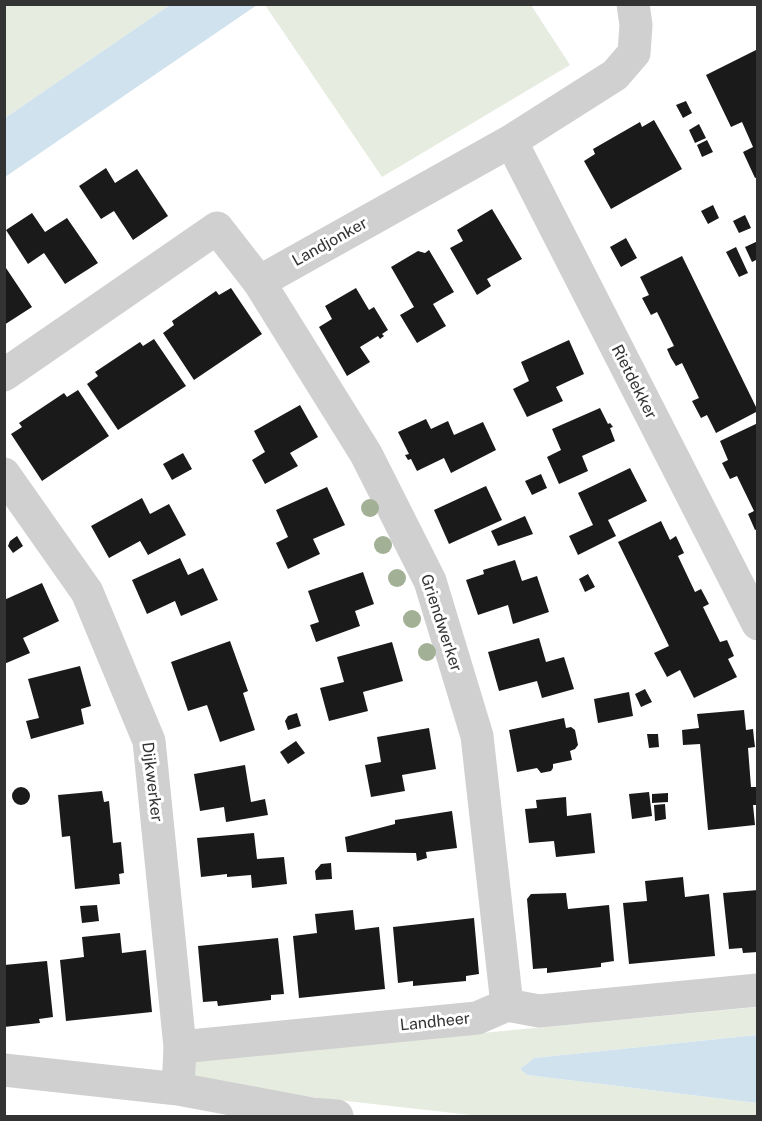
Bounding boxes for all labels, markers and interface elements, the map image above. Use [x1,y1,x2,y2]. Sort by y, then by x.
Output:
street label: Landjonker [289,213,371,271]
street label: Rietdekker [607,342,661,422]
street label: Griendwerker [416,572,466,674]
street label: Dijkwerker [138,741,166,823]
street label: Landheer [399,1009,471,1035]

